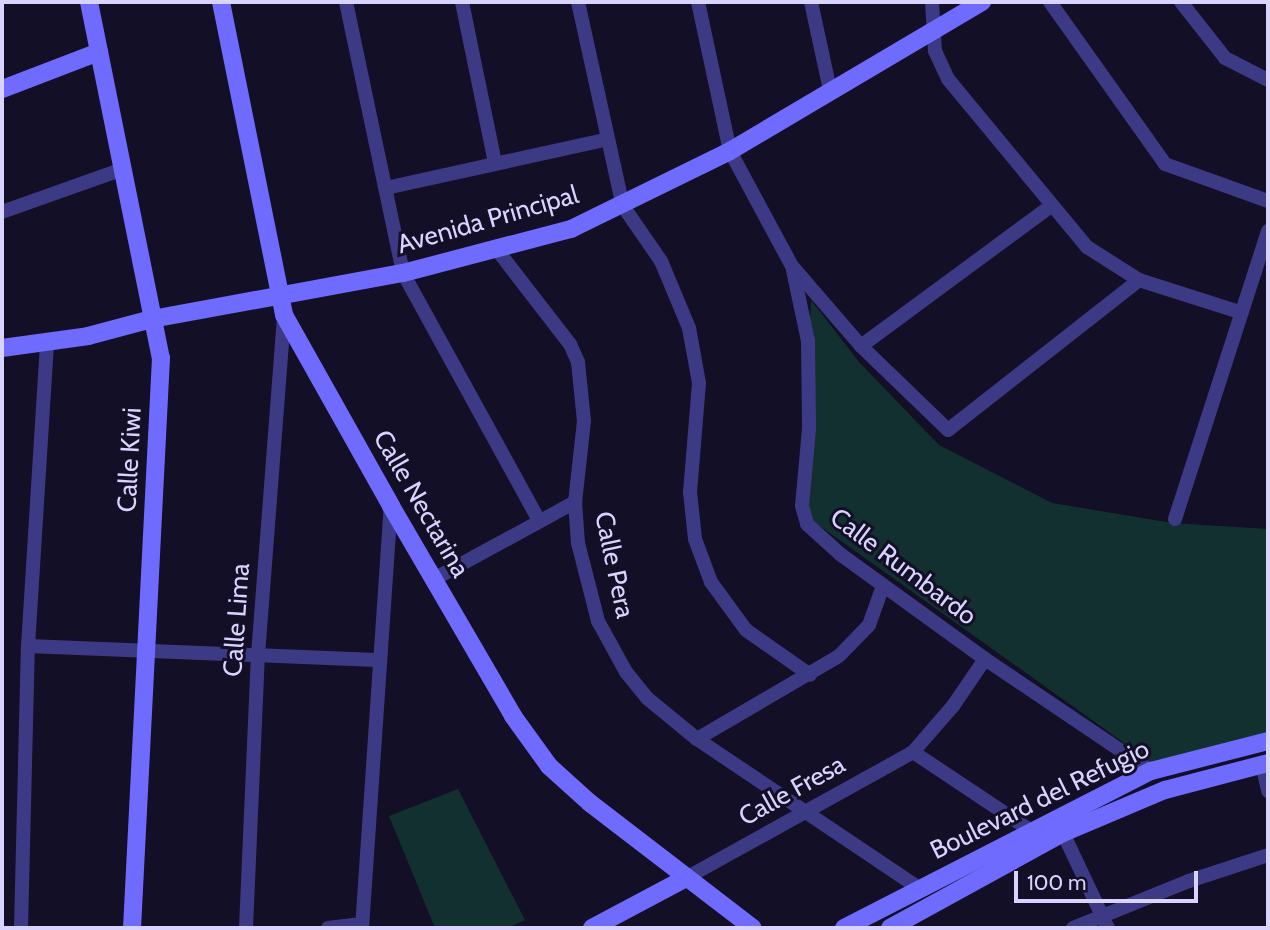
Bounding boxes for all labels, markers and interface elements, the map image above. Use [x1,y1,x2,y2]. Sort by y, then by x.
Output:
street label: Avenida Principal [394,179,582,261]
street label: Calle Kiwi [112,407,148,513]
street label: Calle Nectarina [366,425,476,583]
street label: Calle Rumbardo [824,502,982,632]
street label: Calle Pera [587,509,641,621]
street label: Calle Lima [217,562,257,678]
street label: Boulevard del Refugio [925,733,1155,867]
street label: Calle Fresa [733,749,851,833]
scale bar [1018,856,1202,900]
text: 100 m [1027,870,1086,895]

